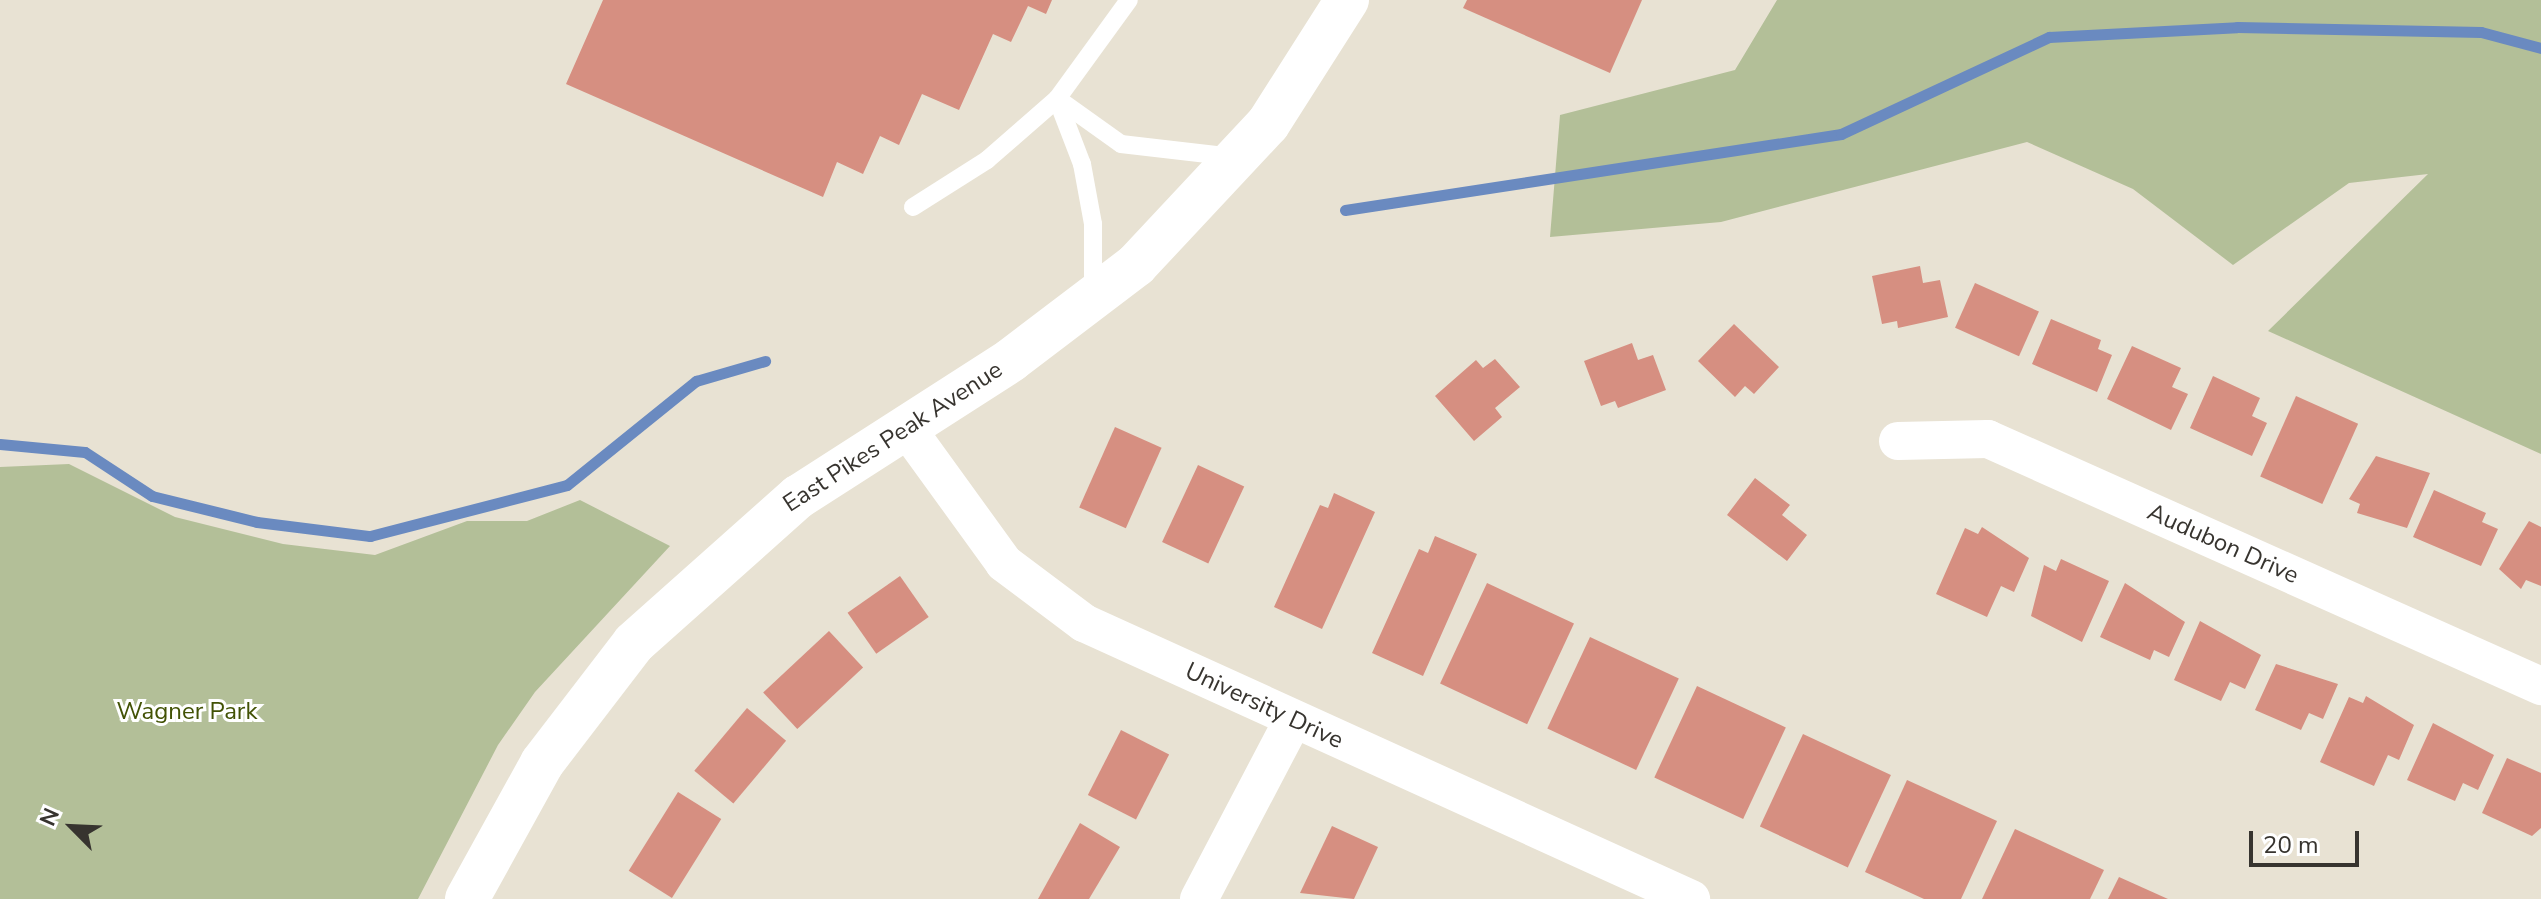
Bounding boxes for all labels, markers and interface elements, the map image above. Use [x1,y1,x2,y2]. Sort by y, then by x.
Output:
street label: East Pikes Peak Avenue [778,355,1008,519]
street label: Audubon Drive [2143,498,2303,590]
street label: University Drive [1180,657,1348,755]
park label: Wagner Park [117,698,257,726]
north arrow [32,787,112,867]
text: N [33,804,67,831]
scale bar [2253,815,2363,865]
text: 20 m [2263,829,2319,861]

